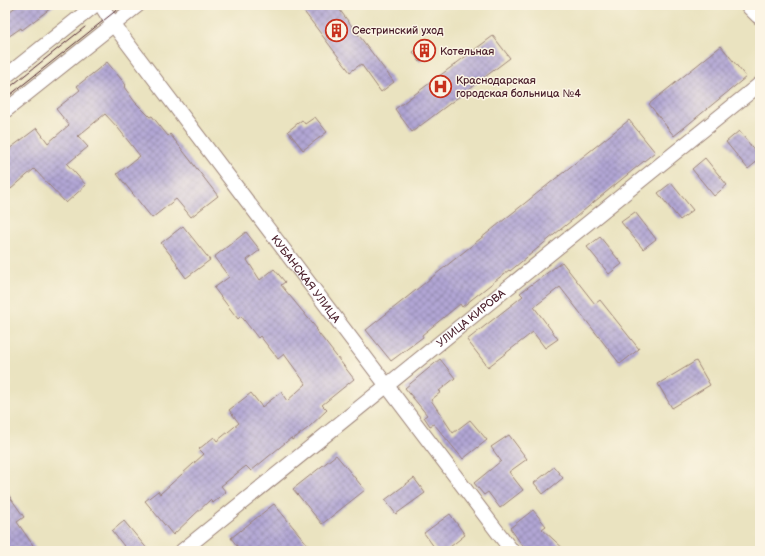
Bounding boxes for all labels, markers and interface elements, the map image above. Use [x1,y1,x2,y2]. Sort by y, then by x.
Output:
building icon: Сестринский уход [323,17,349,43]
place label: Сестринский уход [352,24,444,37]
building icon: Котельная [412,38,438,64]
place label: Котельная [440,45,494,58]
hospital icon: Краснодарская городская больница №4 [428,73,454,99]
place label: Краснодарская городская больница №4 [456,74,581,100]
street label: КУБАНСКАЯ УЛИЦА [268,233,343,326]
street label: УЛИЦА КИРОВА [434,287,508,350]

